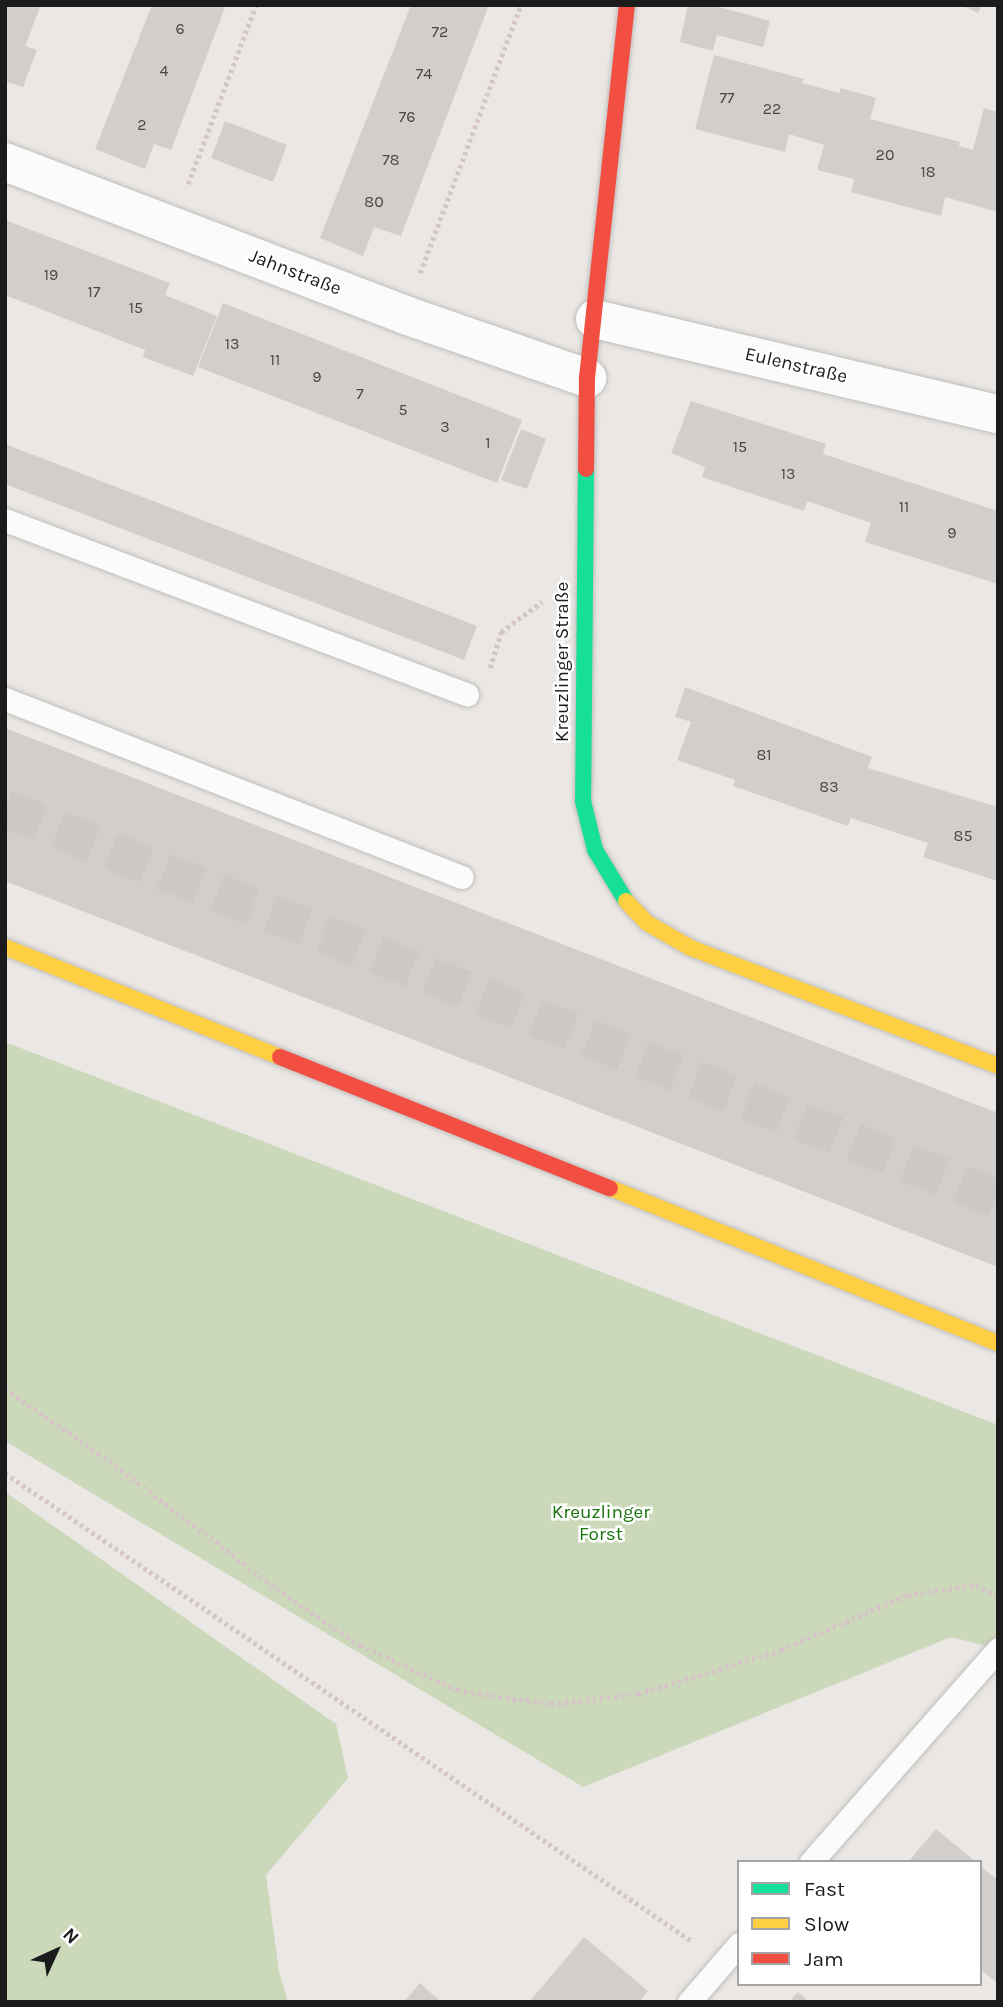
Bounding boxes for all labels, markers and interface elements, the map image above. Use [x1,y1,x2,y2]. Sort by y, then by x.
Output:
house number: 6 [175,19,185,39]
house number: 72 [432,22,448,42]
house number: 4 [160,61,168,81]
house number: 74 [416,64,432,84]
house number: 77 [719,88,735,108]
house number: 22 [763,99,781,119]
house number: 76 [399,107,415,127]
house number: 2 [137,115,147,135]
house number: 20 [876,145,894,165]
house number: 78 [382,150,400,170]
house number: 18 [920,162,936,182]
house number: 80 [364,192,384,212]
street label: Jahnstraße [246,245,344,301]
house number: 19 [44,265,58,285]
house number: 17 [88,282,100,302]
house number: 15 [129,298,143,318]
house number: 13 [225,334,239,354]
street label: Eulenstraße [742,343,850,389]
house number: 11 [270,350,280,370]
house number: 9 [312,367,322,387]
house number: 7 [356,384,364,404]
house number: 5 [398,400,408,420]
house number: 3 [440,417,450,437]
house number: 1 [485,433,491,453]
house number: 15 [733,437,747,457]
house number: 13 [781,464,795,484]
house number: 11 [899,497,909,517]
house number: 9 [947,523,957,543]
street label: Kreuzlinger Straße [552,582,574,742]
house number: 81 [756,745,772,765]
house number: 83 [819,777,839,797]
house number: 85 [954,826,972,846]
park label: Kreuzlinger Forst [552,1502,650,1546]
legend [737,1860,982,1986]
text: Fast [804,1877,845,1901]
text: Slow [804,1912,849,1936]
north arrow [21,1916,91,1986]
text: N [58,1924,83,1949]
text: Jam [804,1947,844,1971]

